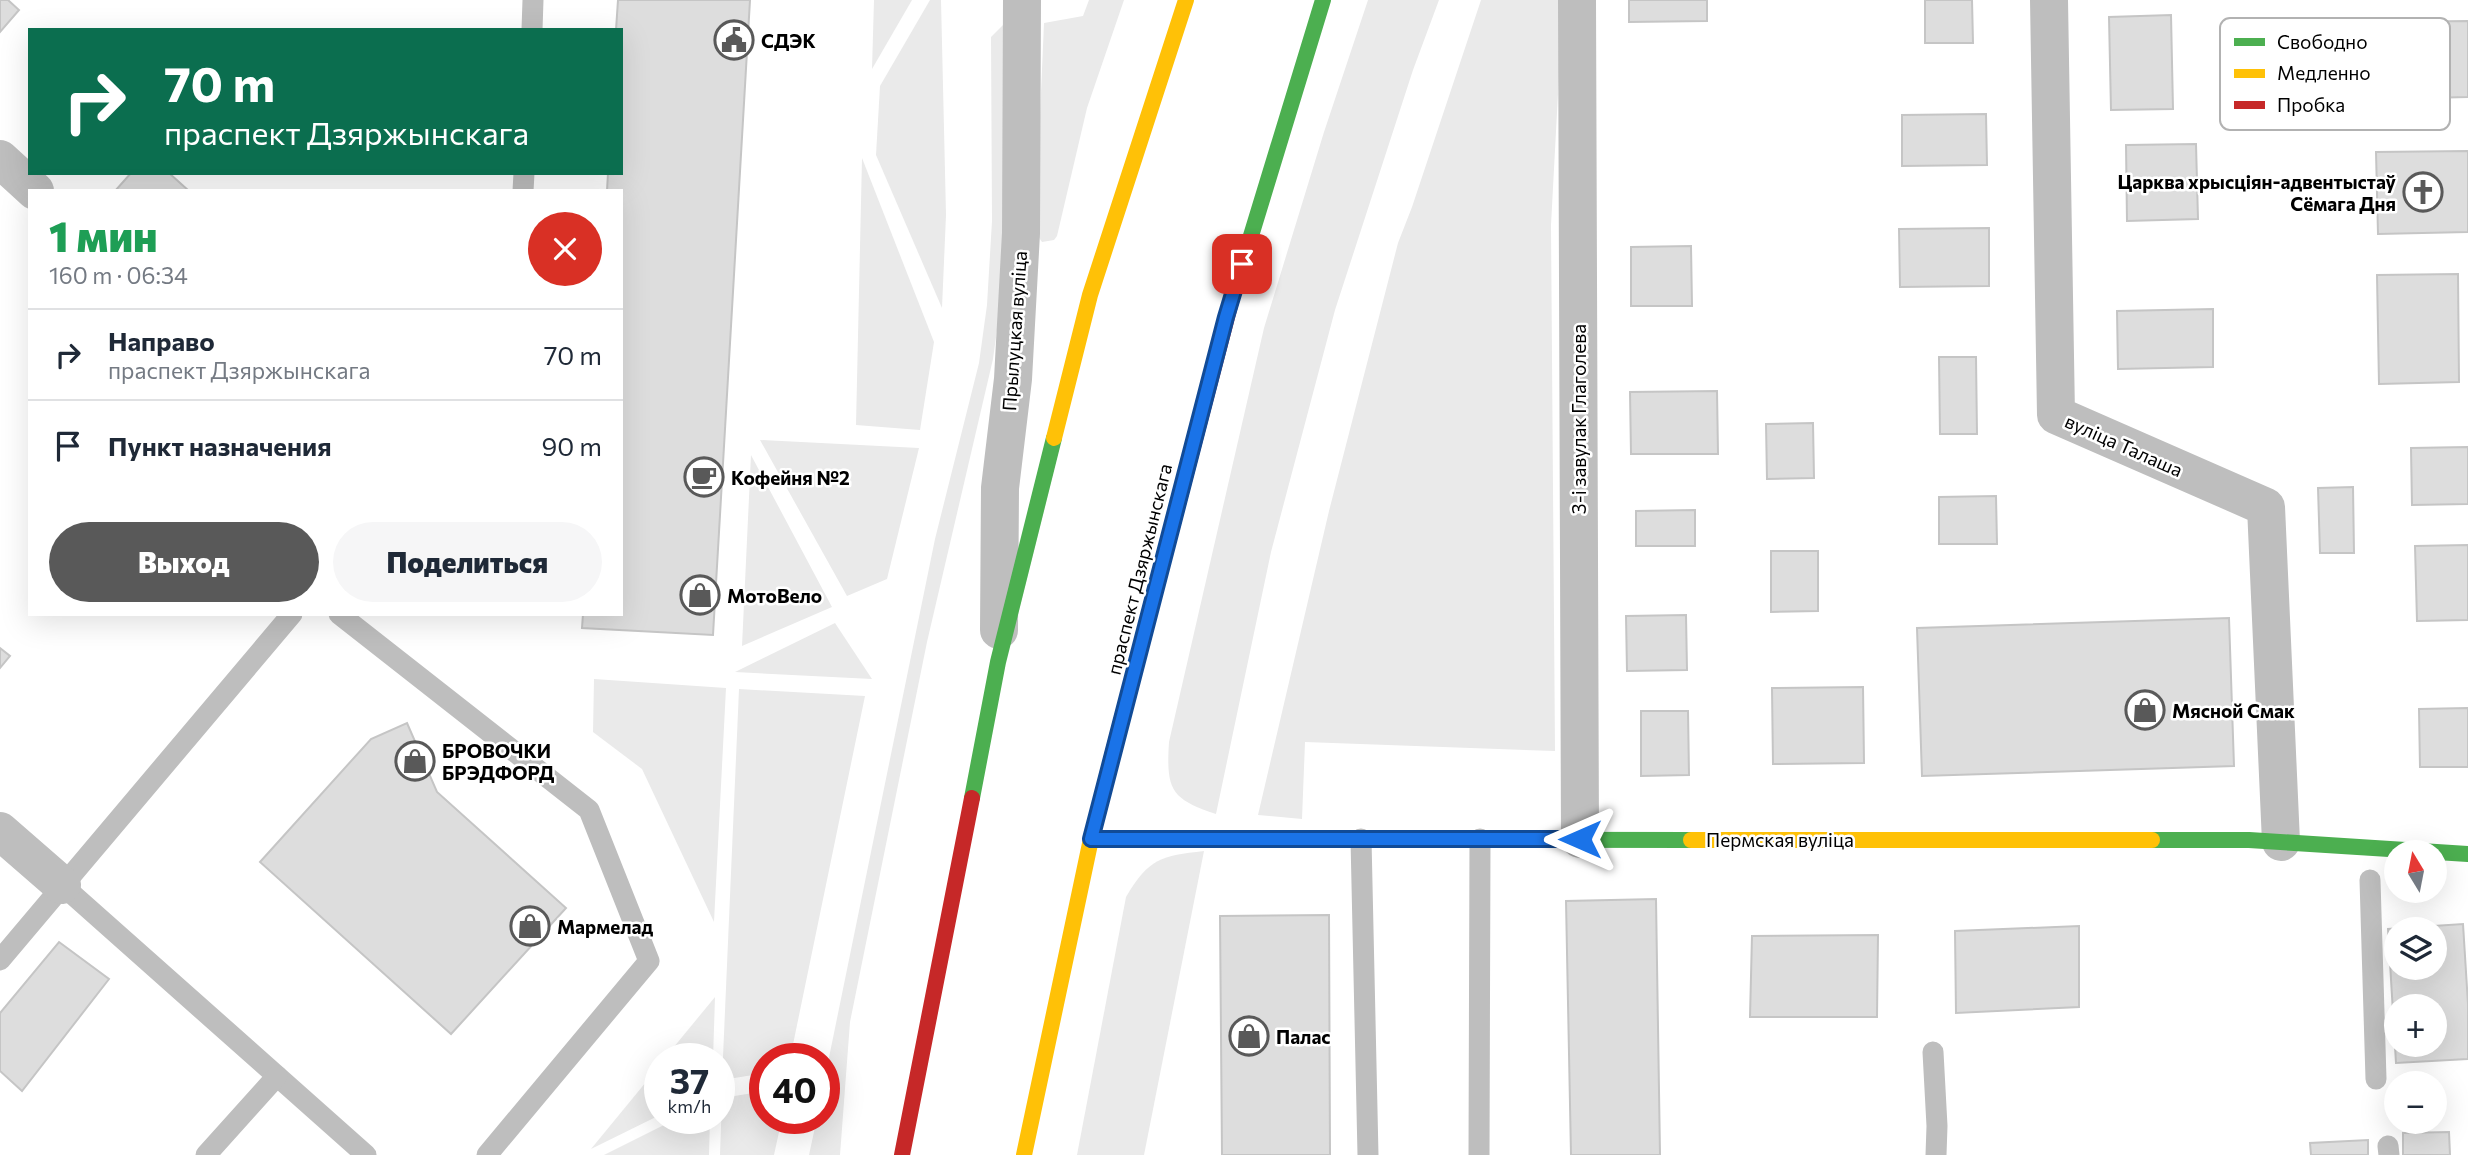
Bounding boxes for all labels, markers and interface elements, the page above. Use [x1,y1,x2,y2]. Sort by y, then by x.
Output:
legend [2220,18,2450,130]
public building icon: СДЭК [713,19,755,61]
place label: СДЭК [761,29,816,52]
text: Свободно [2277,30,2367,53]
text: 70 m [164,52,275,112]
icon: right [49,56,140,147]
text: Медленно [2277,61,2371,84]
text: Пробка [2277,93,2345,116]
text: праспект Дзяржынскага [164,112,529,152]
place label: Царква хрысціян-адвентыстаў Сёмага Дня [2117,170,2397,215]
church icon: Царква хрысціян-адвентыстаў Сёмага Дня [2402,171,2444,213]
text: 1 мин [49,209,158,261]
button: close [528,212,602,286]
pin [1212,234,1272,294]
icon: arrive [1223,245,1261,283]
street label: Прылуцкая вуліца [997,250,1031,412]
text: 160 m · 06:34 [49,261,188,289]
street label: 3-і завулак Глаголева [1567,324,1590,514]
text: Направо [108,325,215,356]
icon: right [49,336,87,374]
text: 70 m [544,339,602,370]
text: праспект Дзяржынскага [108,356,370,384]
street label: вуліца Талаша [2062,409,2186,481]
icon: arrive [49,427,87,465]
text: Пункт назначения [108,430,332,461]
text: 90 m [542,430,602,461]
cafe icon: Кофейня №2 [683,456,725,498]
street label: праспект Дзяржынскага [1102,461,1176,677]
place label: Кофейня №2 [731,466,850,489]
button: Выход [49,522,319,602]
button: Поделиться [333,522,602,602]
shop icon: МотоВело [679,574,721,616]
place label: МотоВело [727,584,822,607]
shop icon: Мясной Смак [2124,689,2166,731]
place label: Мясной Смак [2172,699,2295,722]
place label: БРОВОЧКИ БРЭДФОРД [442,739,554,784]
shop icon: БРОВОЧКИ БРЭДФОРД [394,740,436,782]
position arrow [1543,802,1617,876]
street label: Пермская вуліца [1706,828,1854,851]
north arrow [2384,840,2446,903]
map controls [2384,840,2447,1134]
shop icon: Мармелад [509,905,551,947]
place label: Мармелад [557,915,653,938]
button: layers [2384,917,2447,980]
button: + [2384,994,2447,1057]
shop icon: Палас [1228,1015,1270,1057]
place label: Палас [1276,1025,1331,1048]
speed limit sign: 40 [749,1043,840,1134]
text: 37 [670,1058,709,1101]
button: − [2384,1071,2447,1134]
text: km/h [668,1095,711,1117]

